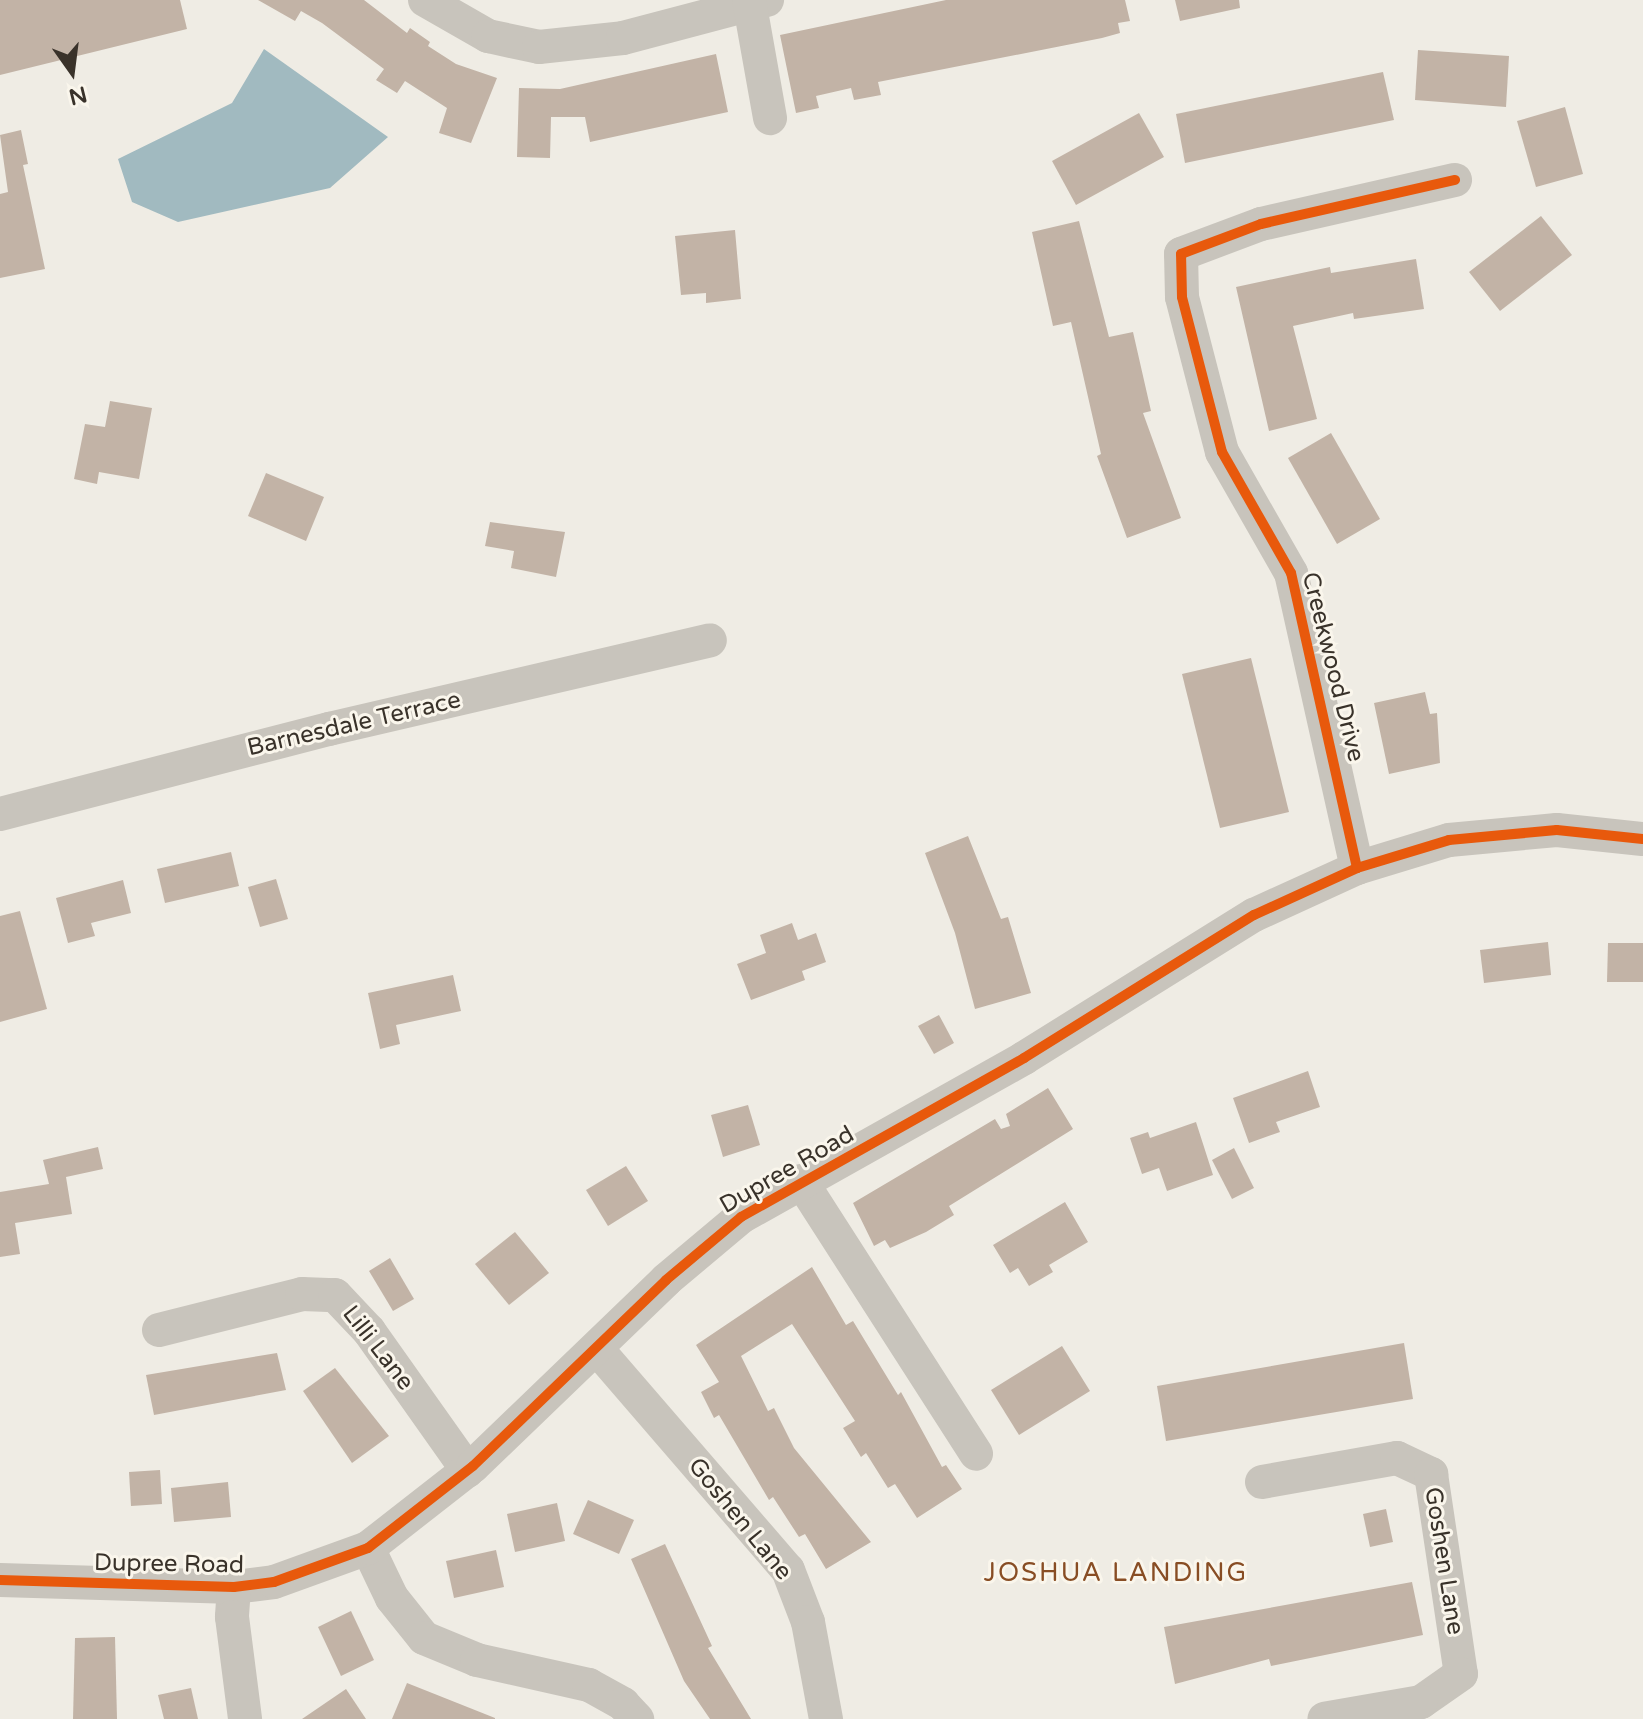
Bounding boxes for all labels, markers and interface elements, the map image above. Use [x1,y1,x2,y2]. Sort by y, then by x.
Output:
north arrow [32,32,112,112]
text: N [66,81,90,110]
street label: Creekwood Drive [1296,569,1370,765]
street label: Barnesdale Terrace [244,685,464,763]
street label: Dupree Road [715,1120,859,1220]
street label: Lilli Lane [336,1300,420,1396]
street label: Goshen Lane [682,1452,798,1586]
street label: Goshen Lane [1418,1485,1470,1637]
street label: Dupree Road [94,1548,244,1580]
district label: JOSHUA LANDING [984,1557,1248,1589]

